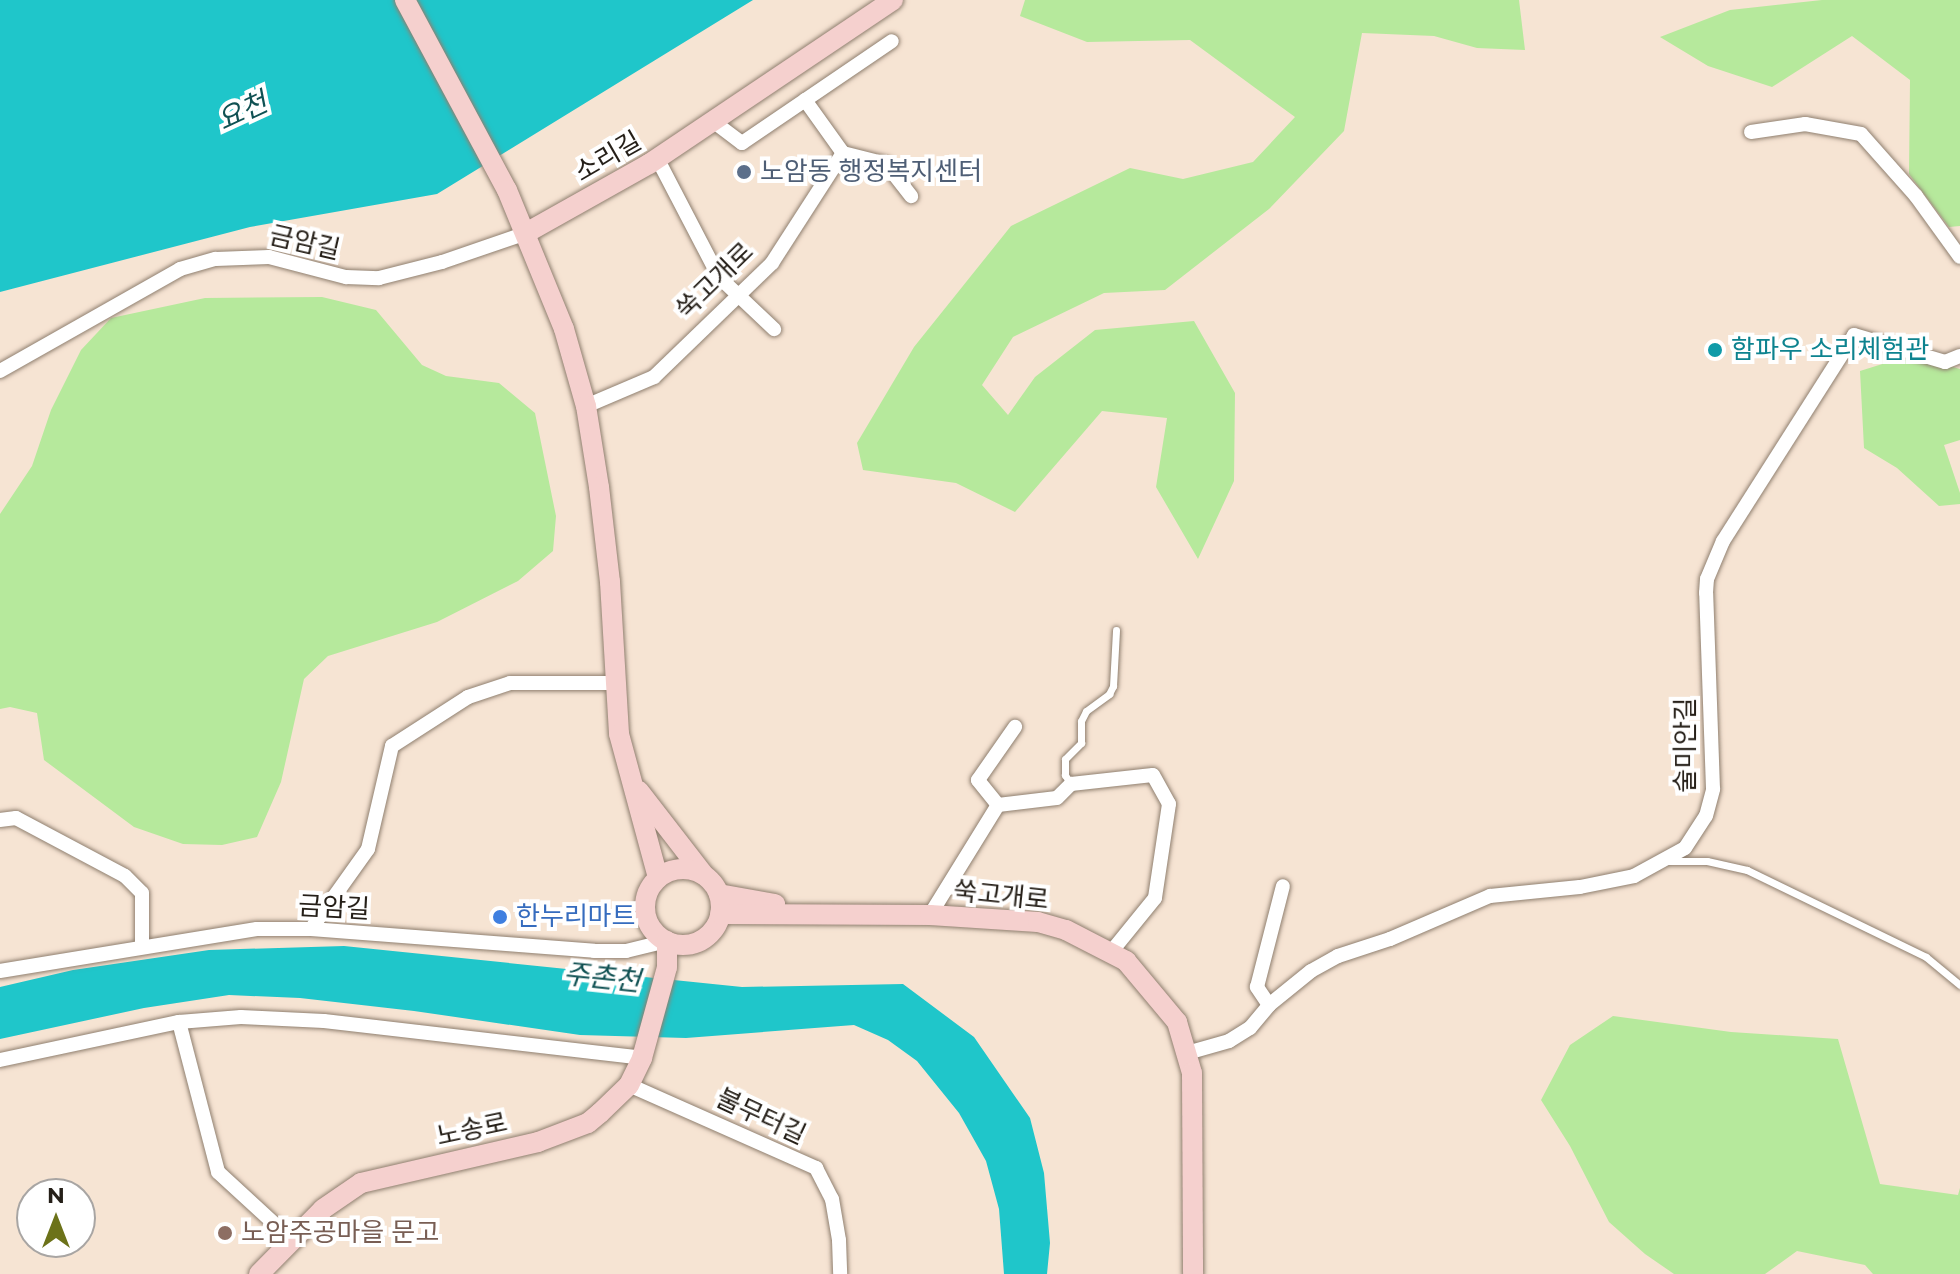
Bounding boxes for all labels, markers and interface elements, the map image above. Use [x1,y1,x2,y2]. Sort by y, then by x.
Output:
water label: 요천 [212,85,272,137]
street label: 소리길 [569,126,647,188]
place label: 노암동 행정복지센터 [760,156,982,188]
marker: 노암동 행정복지센터 [735,163,753,181]
street label: 금암길 [267,220,343,266]
street label: 쑥고개로 [670,237,760,325]
place label: 함파우 소리체험관 [1731,334,1929,366]
marker: 함파우 소리체험관 [1706,341,1724,359]
street label: 술미안길 [1670,697,1702,793]
street label: 쑥고개로 [952,875,1050,917]
street label: 금암길 [297,891,371,925]
place label: 한누리마트 [516,901,636,933]
marker: 한누리마트 [491,908,509,926]
water label: 주촌천 [562,956,642,998]
street label: 불무터길 [711,1083,811,1151]
street label: 노송로 [434,1107,510,1153]
north arrow [16,1178,96,1258]
text: N [47,1182,65,1209]
place label: 노암주공마을 문고 [241,1217,439,1249]
marker: 노암주공마을 문고 [216,1224,234,1242]

